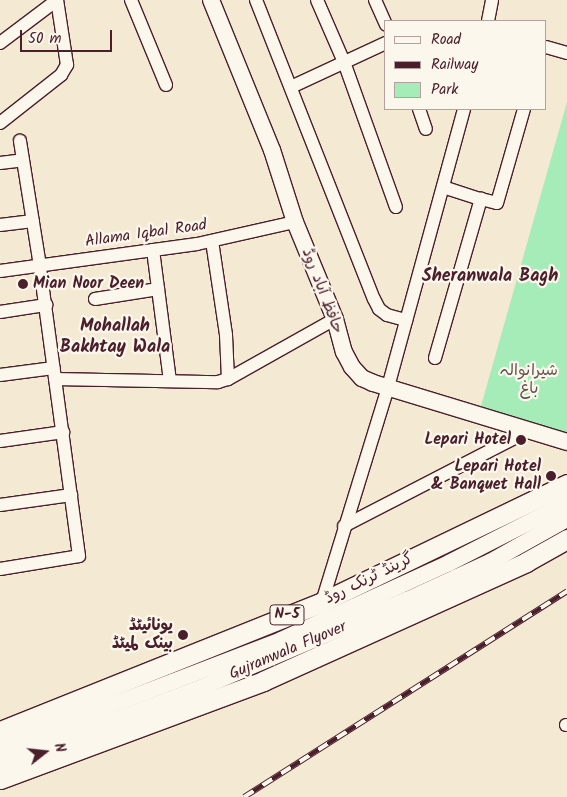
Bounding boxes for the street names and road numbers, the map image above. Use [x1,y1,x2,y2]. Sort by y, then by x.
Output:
street label: Allama Iqbal Road [84,216,208,252]
street label: حافظ آباد روڈ [297,246,347,336]
street label: گرینڈ ٹرنک روڈ [322,549,416,609]
road number: N-5 [268,602,306,628]
street label: Gujranwala Flyover [227,618,349,684]

